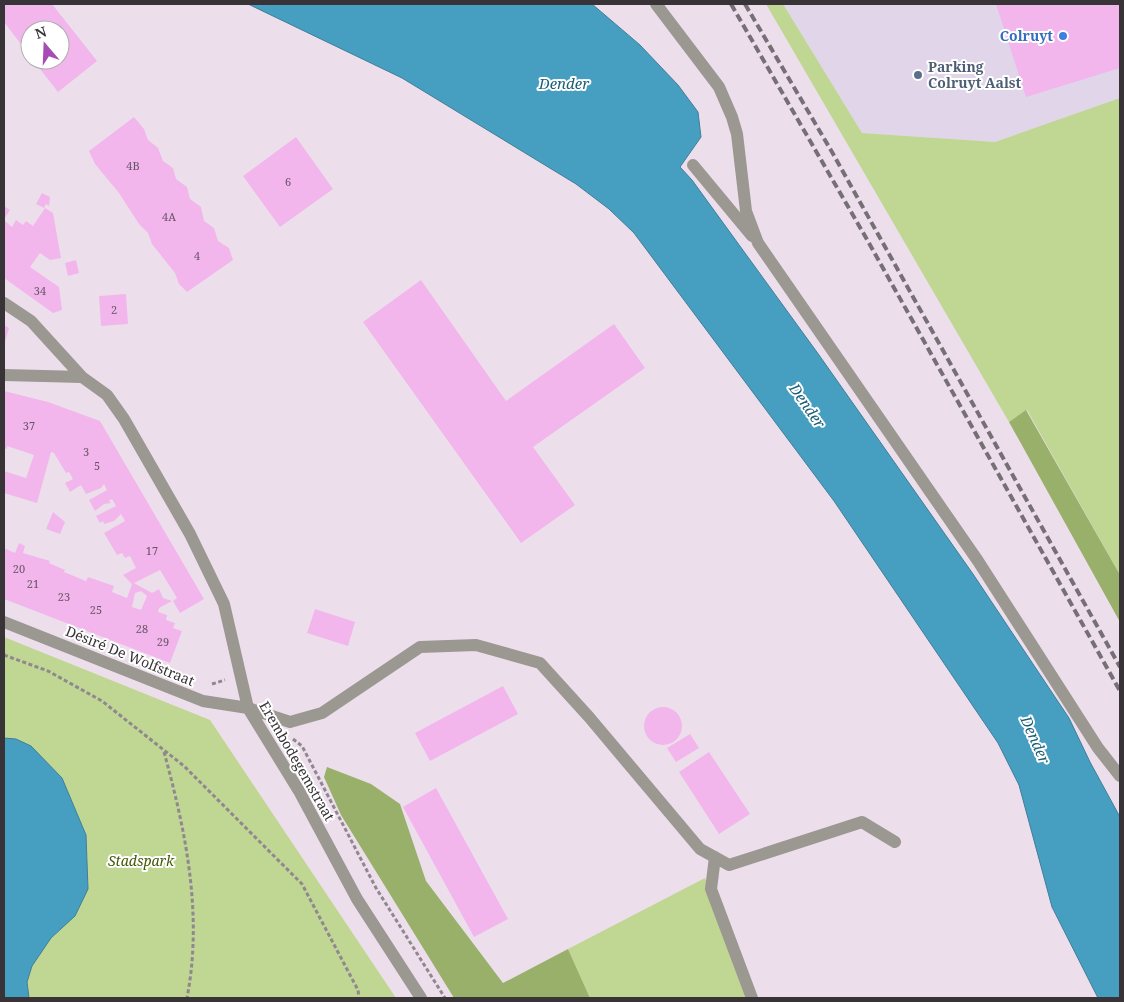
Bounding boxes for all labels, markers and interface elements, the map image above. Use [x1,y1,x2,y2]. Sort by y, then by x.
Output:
north arrow [20,20,70,70]
text: N [32,21,49,43]
place label: Colruyt [1000,26,1053,45]
marker: Colruyt [1057,30,1069,42]
place label: Parking Colruyt Aalst [928,57,1022,92]
marker: Parking Colruyt Aalst [912,69,924,81]
water label: Dender [538,73,590,93]
house number: 4B [126,158,140,173]
house number: 6 [285,174,291,189]
house number: 4A [162,209,176,224]
house number: 4 [194,248,200,263]
house number: 34 [34,283,46,298]
house number: 2 [111,302,117,317]
water label: Dender [785,378,831,433]
house number: 37 [23,418,35,433]
house number: 3 [83,444,89,459]
house number: 5 [94,458,100,473]
house number: 17 [146,543,158,558]
house number: 20 [13,561,25,576]
house number: 21 [27,576,39,591]
house number: 23 [58,589,70,604]
house number: 25 [90,602,102,617]
street label: Désiré De Wolfstraat [63,621,197,690]
house number: 28 [136,621,148,636]
house number: 29 [157,634,169,649]
street label: Erembodegemstraat [255,697,340,824]
water label: Dender [1016,712,1056,768]
park label: Stadspark [108,851,175,870]

